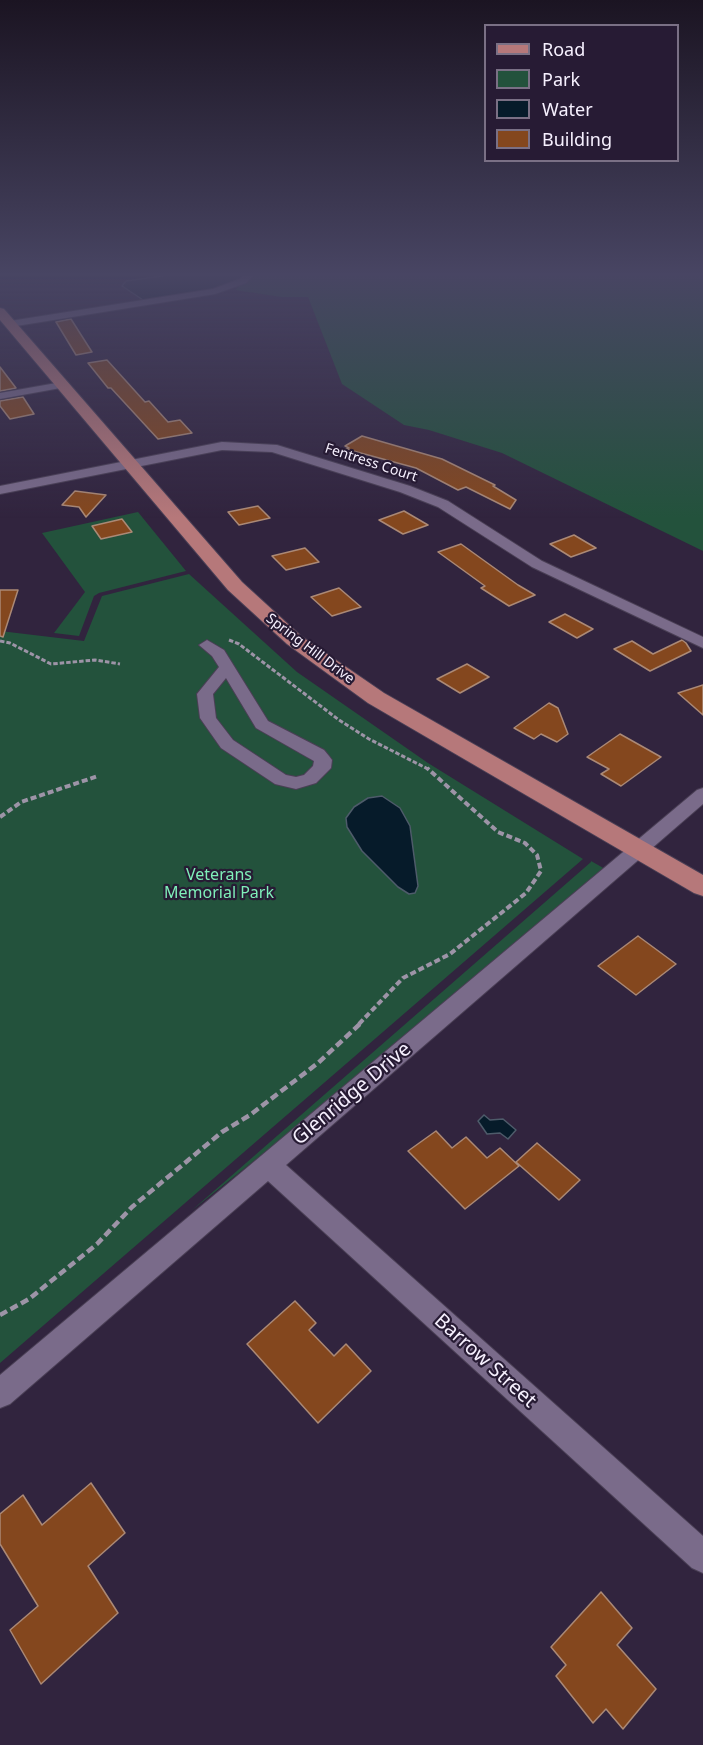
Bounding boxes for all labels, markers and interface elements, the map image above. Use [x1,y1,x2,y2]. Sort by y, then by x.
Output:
legend [484,24,679,162]
text: Road [542,37,585,61]
text: Park [542,67,580,91]
text: Water [542,97,593,121]
text: Building [542,127,612,151]
street label: Fentress Court [323,440,419,486]
street label: Spring Hill Drive [263,610,357,688]
park label: Veterans Memorial Park [164,865,274,903]
street label: Glenridge Drive [288,1037,416,1151]
street label: Barrow Street [429,1309,541,1413]

